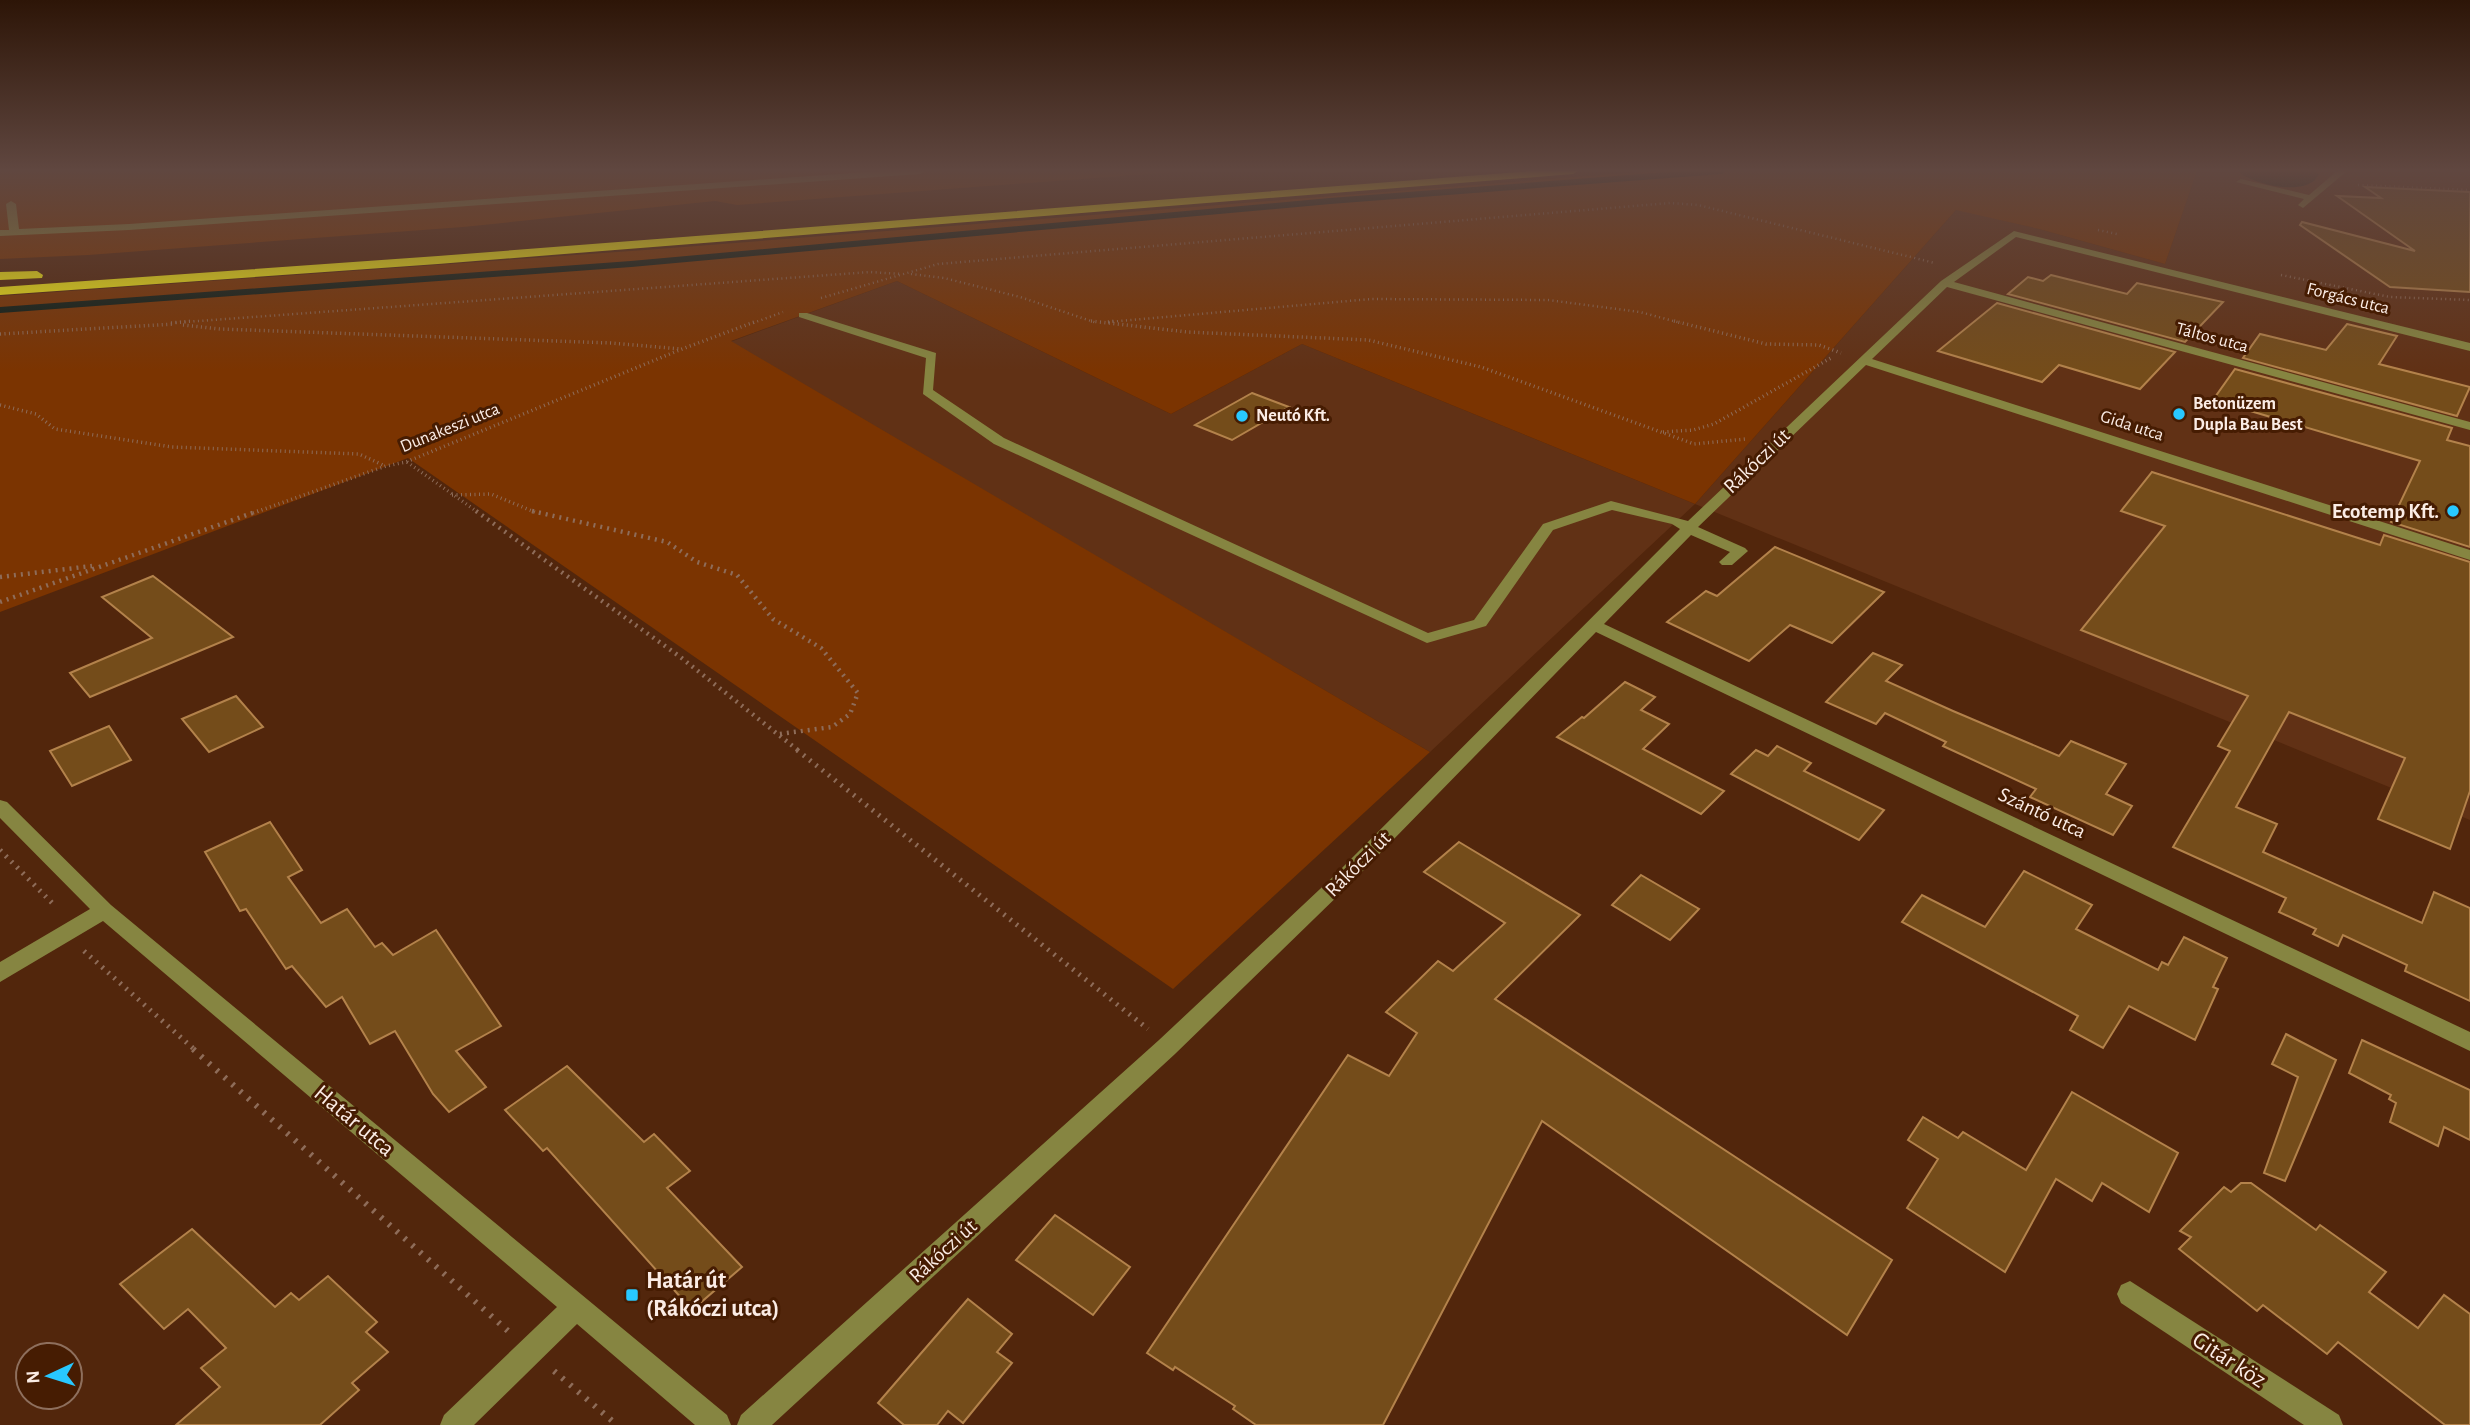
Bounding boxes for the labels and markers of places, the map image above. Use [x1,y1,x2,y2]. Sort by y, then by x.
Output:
place label: Betonüzem Dupla Bau Best [2193,395,2303,434]
marker: Betonüzem Dupla Bau Best [2171,406,2187,422]
place label: Neutó Kft. [1256,407,1330,425]
marker: Neutó Kft. [1234,408,1250,424]
place label: Ecotemp Kft. [2332,501,2439,522]
marker: Ecotemp Kft. [2445,503,2461,519]
place label: Határ út (Rákóczi utca) [646,1269,779,1321]
marker: Határ út (Rákóczi utca) [624,1287,640,1303]

